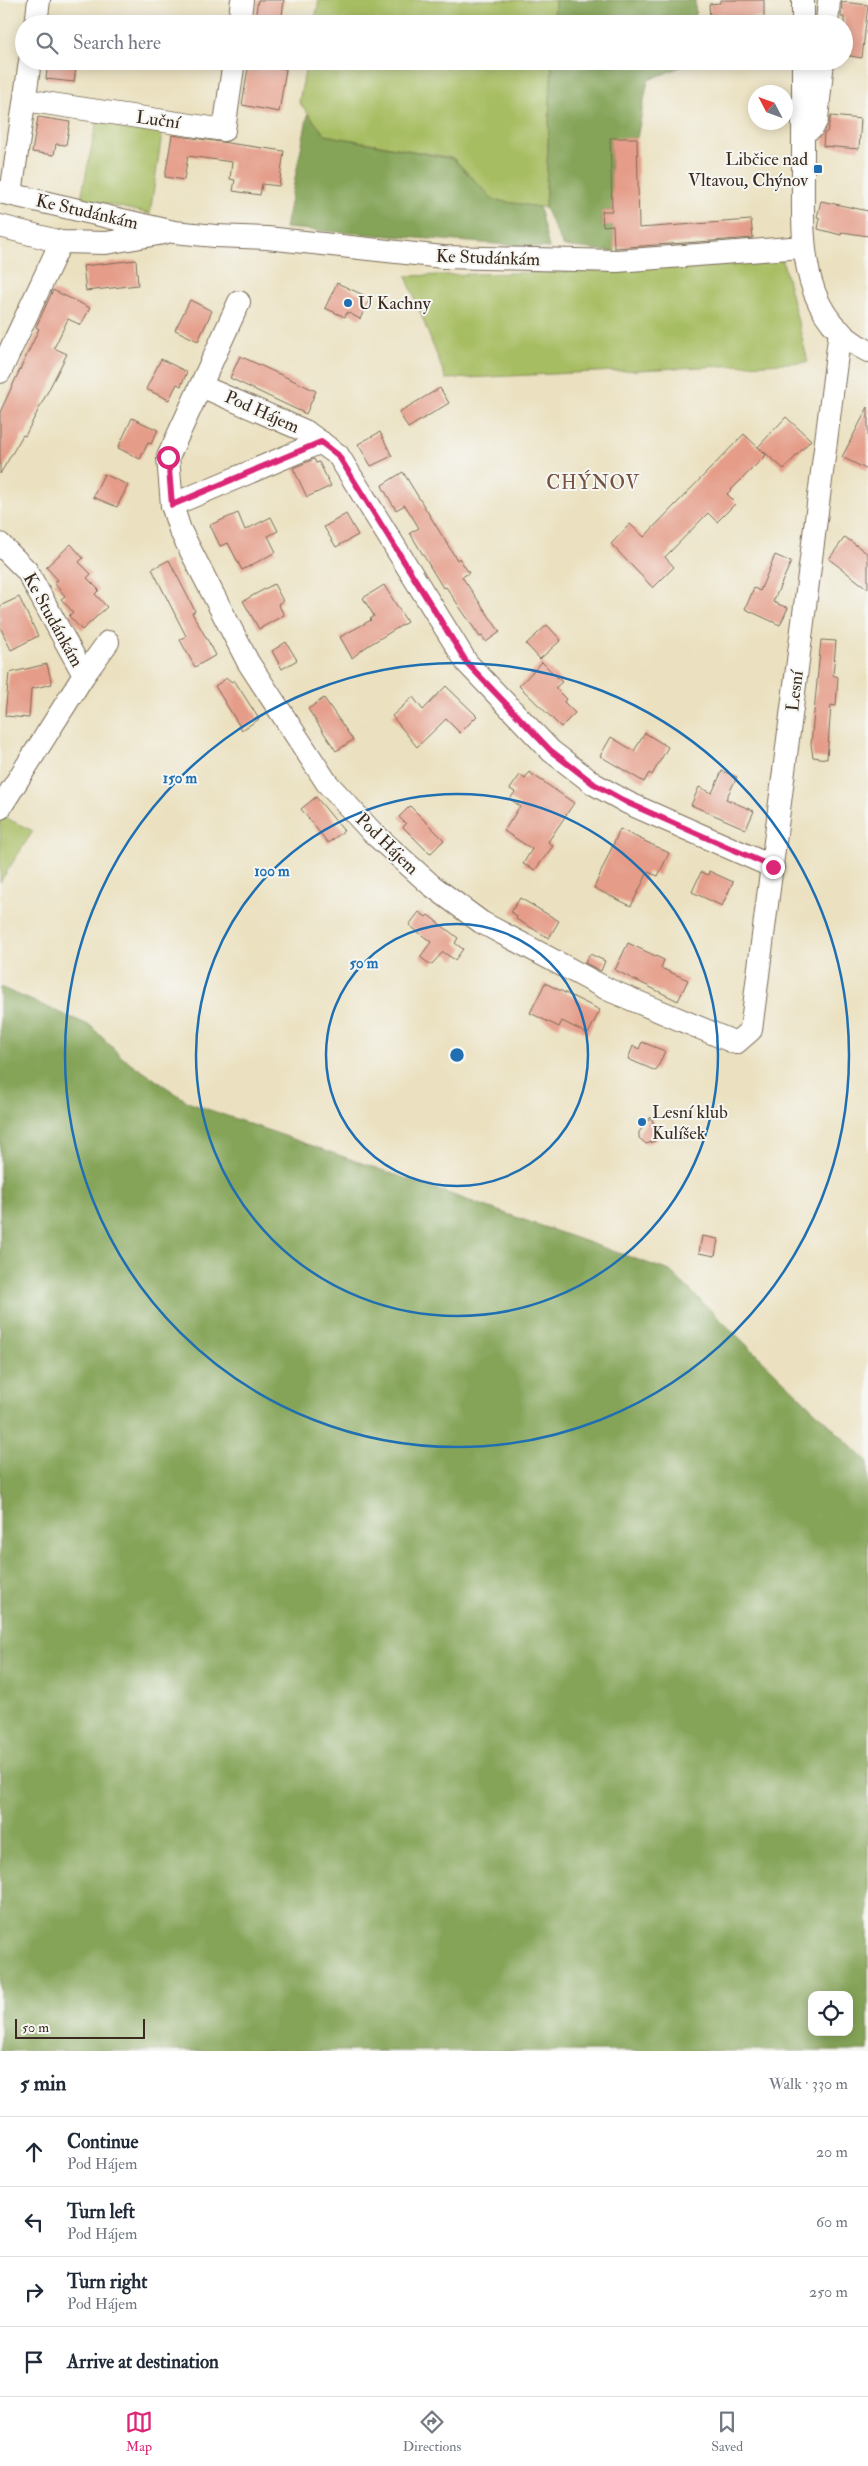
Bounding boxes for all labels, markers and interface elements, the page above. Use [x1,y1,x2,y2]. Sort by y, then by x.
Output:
search box [15,15,853,70]
icon: search [33,29,61,57]
text: Search here [73,31,161,55]
north arrow [748,85,793,130]
street label: Luční [135,106,182,135]
place label: Libčice nad Vltavou, Chýnov [688,148,808,192]
marker: Libčice nad Vltavou, Chýnov [812,163,824,175]
street label: Ke Studánkám [34,189,140,235]
street label: Ke Studánkám [436,245,540,271]
place label: U Kachny [358,292,432,315]
marker: U Kachny [342,297,354,309]
street label: Pod Hájem [221,385,303,439]
route start [157,446,180,469]
district label: CHÝNOV [546,469,640,495]
street label: Ke Studánkám [18,569,88,671]
street label: Lesní [781,668,809,713]
text: 150 m [163,769,197,788]
street label: Pod Hájem [351,808,423,880]
route end [762,856,785,879]
text: 100 m [254,862,290,881]
text: 50 m [350,954,379,973]
centre of rings [448,1046,466,1064]
place label: Lesní klub Kulíšek [652,1101,728,1145]
marker: Lesní klub Kulíšek [636,1116,648,1128]
map controls [808,1991,853,2036]
button: locate [808,1991,853,2036]
scale bar [15,2016,145,2039]
text: 50 m [22,2019,49,2036]
text: 5 min [20,2070,66,2097]
text: Walk · 330 m [769,2074,848,2094]
text: Continue [67,2130,138,2154]
icon: ahead [20,2138,48,2166]
text: 20 m [816,2142,848,2162]
text: Pod Hájem [67,2154,137,2174]
text: Turn left [67,2200,135,2224]
icon: left [20,2208,48,2236]
text: 60 m [816,2212,848,2232]
text: Pod Hájem [67,2224,137,2244]
text: Turn right [67,2270,147,2294]
icon: right [20,2278,48,2306]
text: 250 m [809,2282,848,2302]
text: Pod Hájem [67,2294,137,2314]
icon: arrive [20,2348,48,2376]
text: Arrive at destination [67,2350,219,2374]
tab: Map [125,2408,153,2455]
tab: Directions [403,2408,461,2455]
tab: Saved [711,2408,743,2455]

